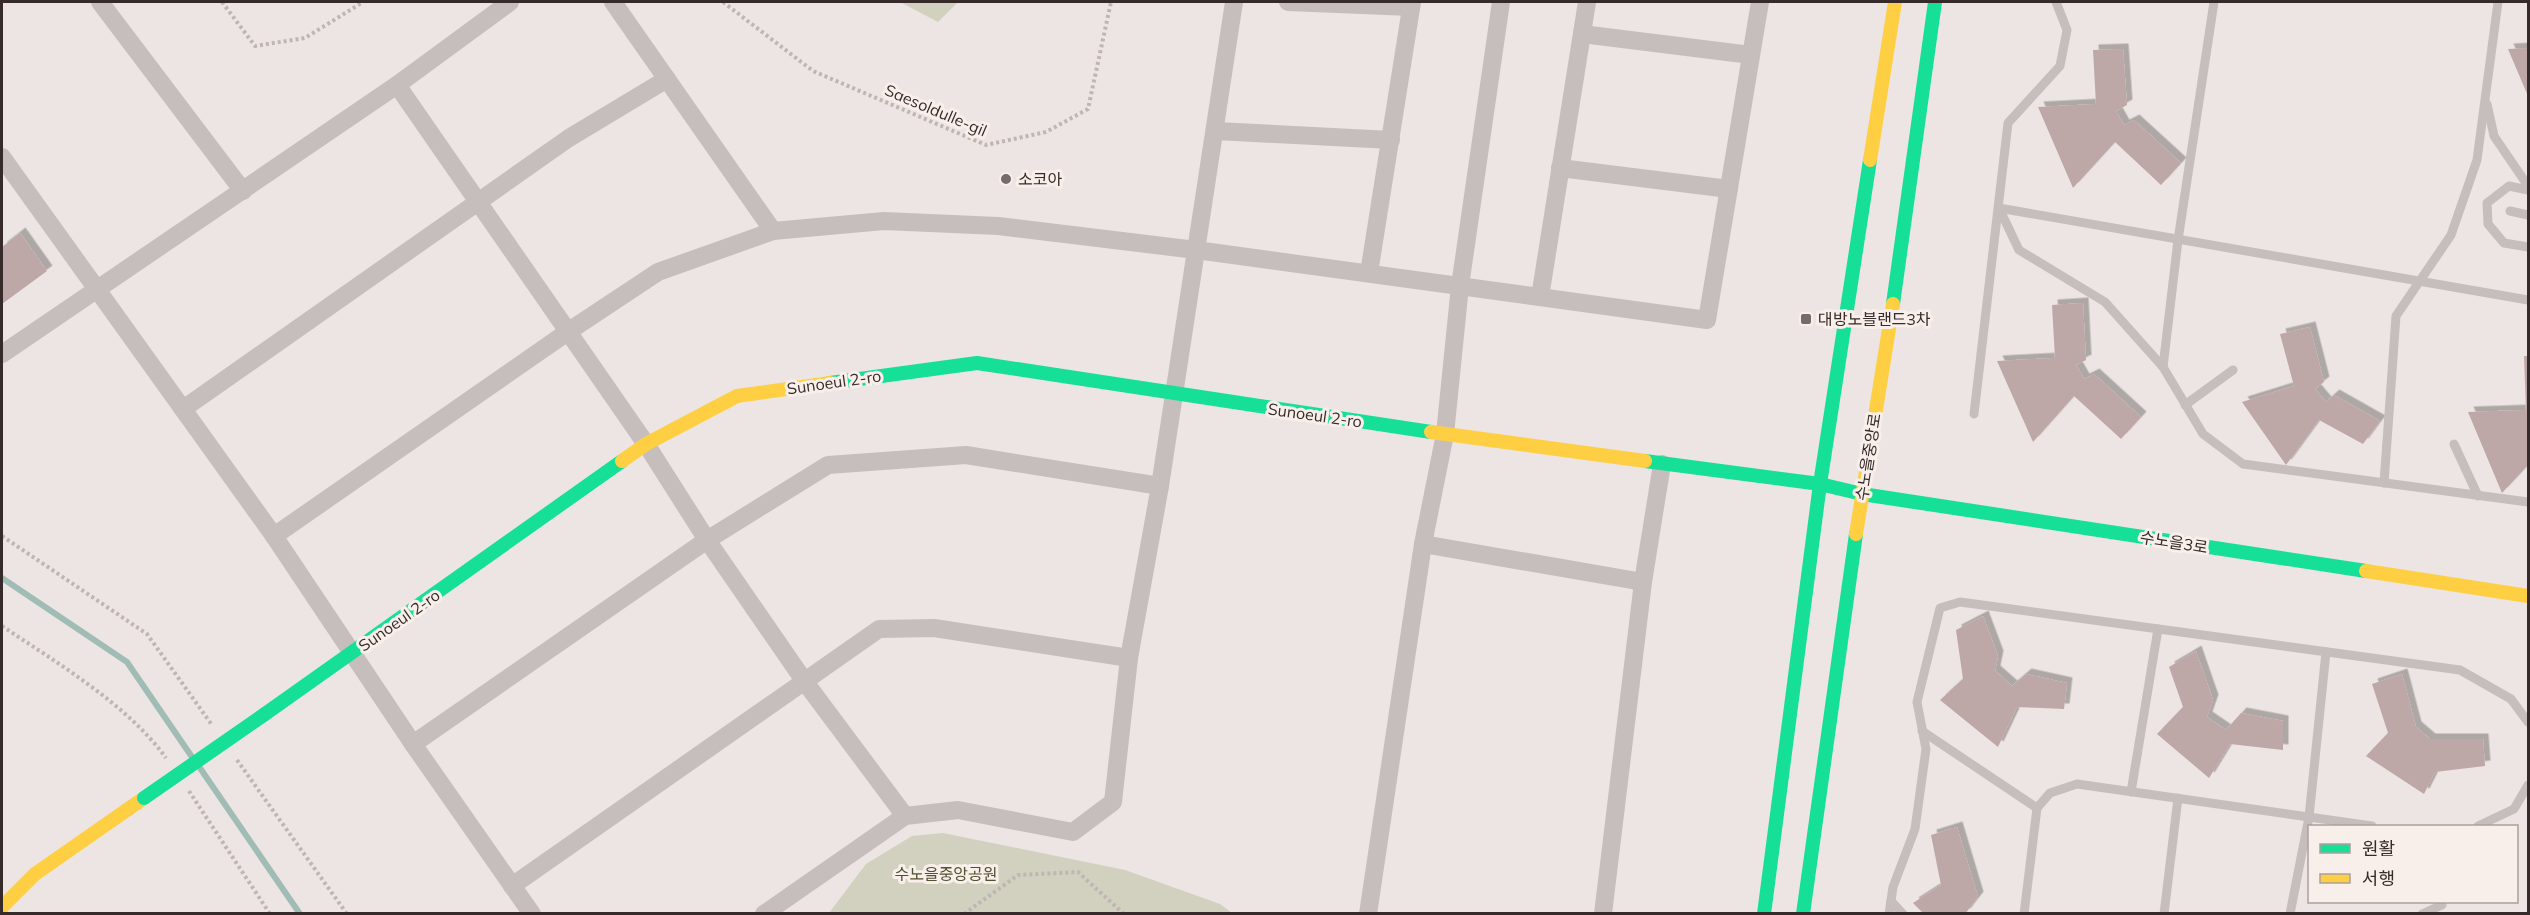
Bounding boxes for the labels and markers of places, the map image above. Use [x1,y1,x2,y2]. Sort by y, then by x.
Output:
place label: 소코아 [1018,169,1062,189]
marker: 소코아 [999,172,1013,186]
place label: 대방노블랜드3차 [1818,309,1931,329]
marker: 대방노블랜드3차 [1799,312,1813,326]

